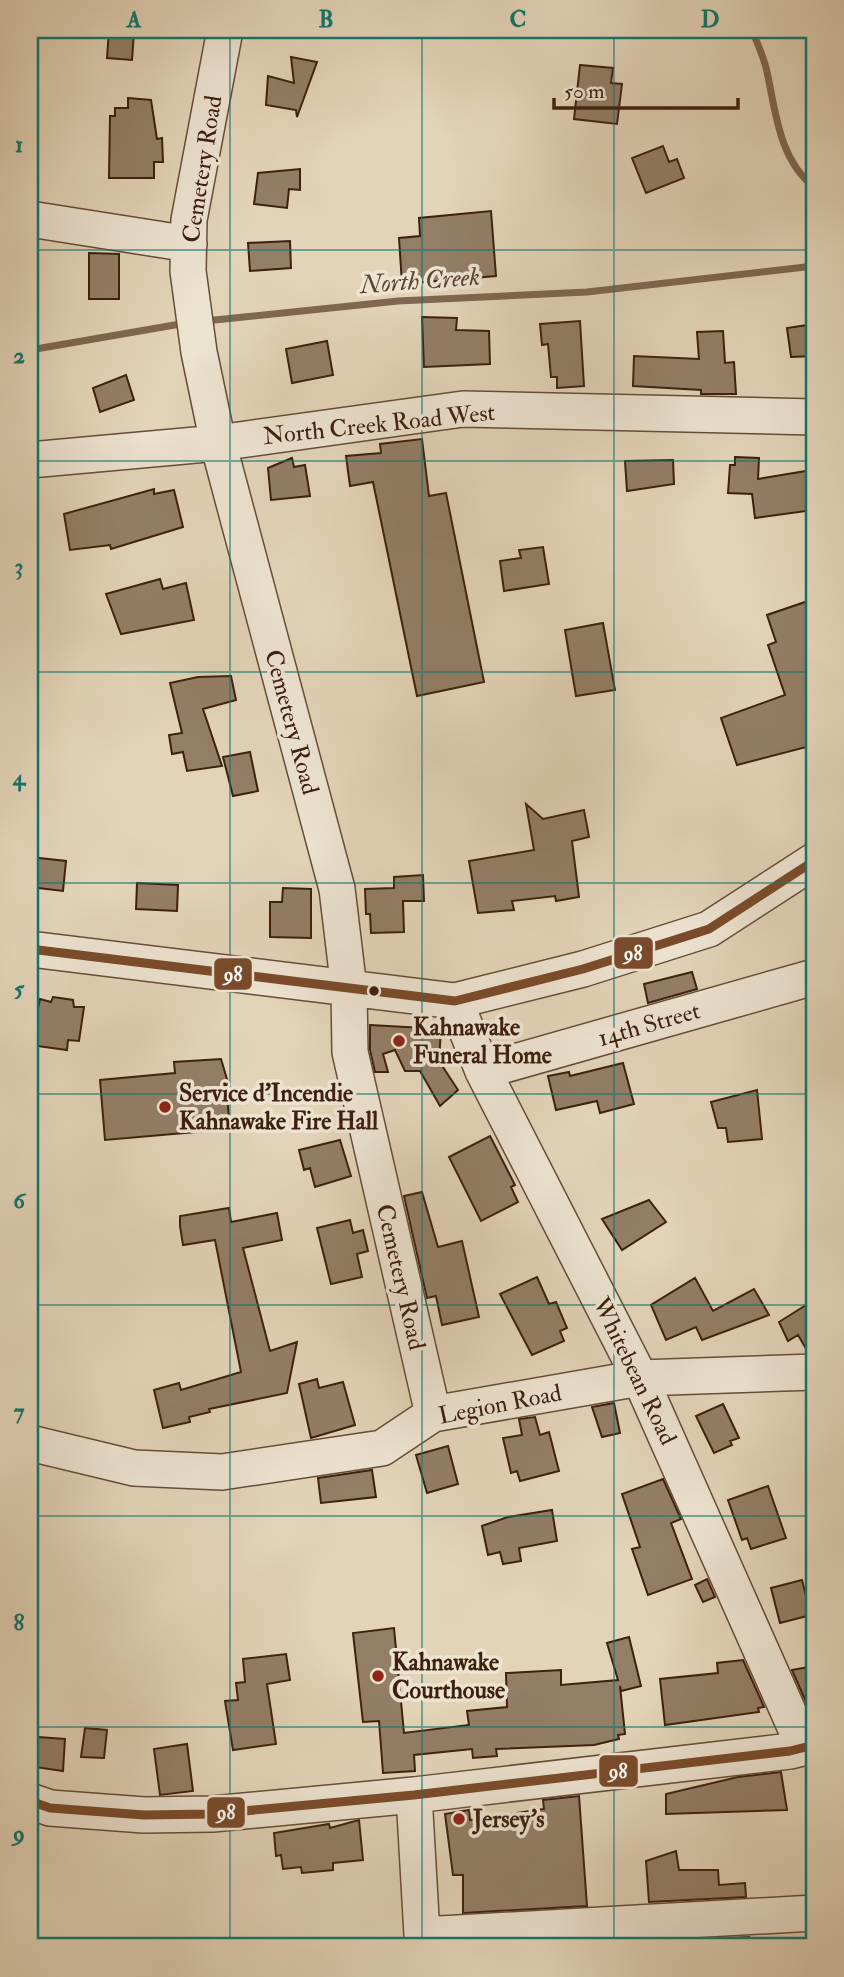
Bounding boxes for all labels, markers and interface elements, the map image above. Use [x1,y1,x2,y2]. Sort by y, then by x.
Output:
text: A [126,5,142,34]
text: B [318,5,334,34]
text: C [510,5,526,34]
text: D [701,5,719,34]
scale bar [554,66,737,110]
text: 50 m [564,78,605,105]
street label: Cemetery Road [176,93,229,245]
text: 1 [15,130,23,159]
water label: North Creek [357,261,481,301]
text: 2 [13,341,25,370]
street label: North Creek Road West [261,397,497,452]
text: 3 [15,552,23,581]
street label: Cemetery Road [257,646,326,798]
text: 4 [12,763,27,792]
line badge: 98 [613,936,654,970]
text: 98 [622,942,642,966]
line badge: 98 [213,957,253,991]
text: 98 [222,963,242,987]
text: 5 [14,974,25,1003]
unlabelled marker [367,984,381,998]
street label: 14th Street [595,995,704,1054]
place label: Kahnawake Funeral Home [413,1012,552,1071]
marker: Kahnawake Funeral Home [391,1033,407,1049]
place label: Service d'Incendie Kahnawake Fire Hall [179,1078,379,1137]
marker: Service d'Incendie Kahnawake Fire Hall [157,1099,173,1115]
text: 6 [13,1186,27,1215]
street label: Cemetery Road [369,1201,432,1353]
street label: Whitebean Road [585,1291,684,1450]
street label: Legion Road [436,1377,564,1432]
text: 7 [14,1397,25,1426]
text: 8 [14,1608,25,1637]
place label: Kahnawake Courthouse [392,1647,505,1706]
marker: Kahnawake Courthouse [370,1668,386,1684]
line badge: 98 [598,1754,639,1788]
text: 98 [607,1760,627,1784]
line badge: 98 [206,1796,246,1829]
text: 98 [215,1801,235,1825]
place label: Jersey's [472,1804,545,1835]
marker: Jersey's [451,1811,467,1827]
text: 9 [11,1819,25,1848]

